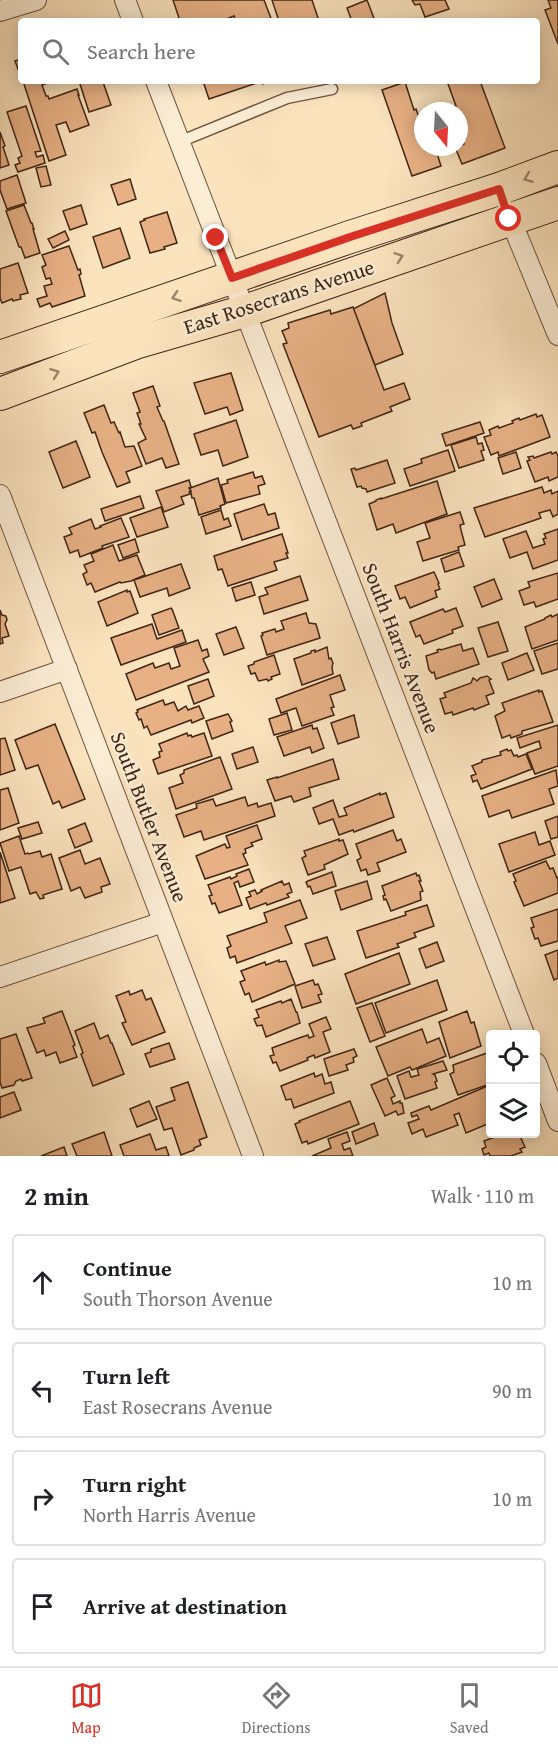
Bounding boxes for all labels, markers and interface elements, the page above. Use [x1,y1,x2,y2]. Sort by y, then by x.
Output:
search box [18,18,540,84]
icon: search [39,35,72,68]
text: Search here [87,35,196,67]
north arrow [414,102,468,156]
one-way arrow [523,171,534,183]
route start [495,205,521,231]
route end [202,224,228,250]
street label: East Rosecrans Avenue [179,251,378,342]
one-way arrow [393,252,404,265]
one-way arrow [171,290,182,302]
one-way arrow [49,368,60,381]
street label: South Harris Avenue [355,558,448,738]
street label: South Butler Avenue [103,727,196,907]
map controls [486,1030,540,1138]
button: locate [486,1030,540,1084]
button: layers [486,1084,540,1138]
text: 2 min [24,1176,89,1215]
text: Walk · 110 m [431,1181,534,1210]
text: Continue [83,1252,172,1284]
icon: ahead [26,1266,59,1299]
text: 10 m [492,1268,532,1297]
text: South Thorson Avenue [83,1284,273,1313]
text: Turn left [83,1360,170,1392]
icon: left [26,1374,59,1407]
text: 90 m [492,1376,532,1405]
text: East Rosecrans Avenue [83,1392,272,1421]
text: Turn right [83,1468,186,1500]
icon: right [26,1482,59,1515]
text: 10 m [492,1484,532,1513]
text: North Harris Avenue [83,1500,256,1529]
icon: arrive [26,1590,59,1623]
text: Arrive at destination [83,1590,287,1622]
tab: Map [70,1679,103,1739]
tab: Directions [242,1679,311,1739]
tab: Saved [450,1679,488,1739]

